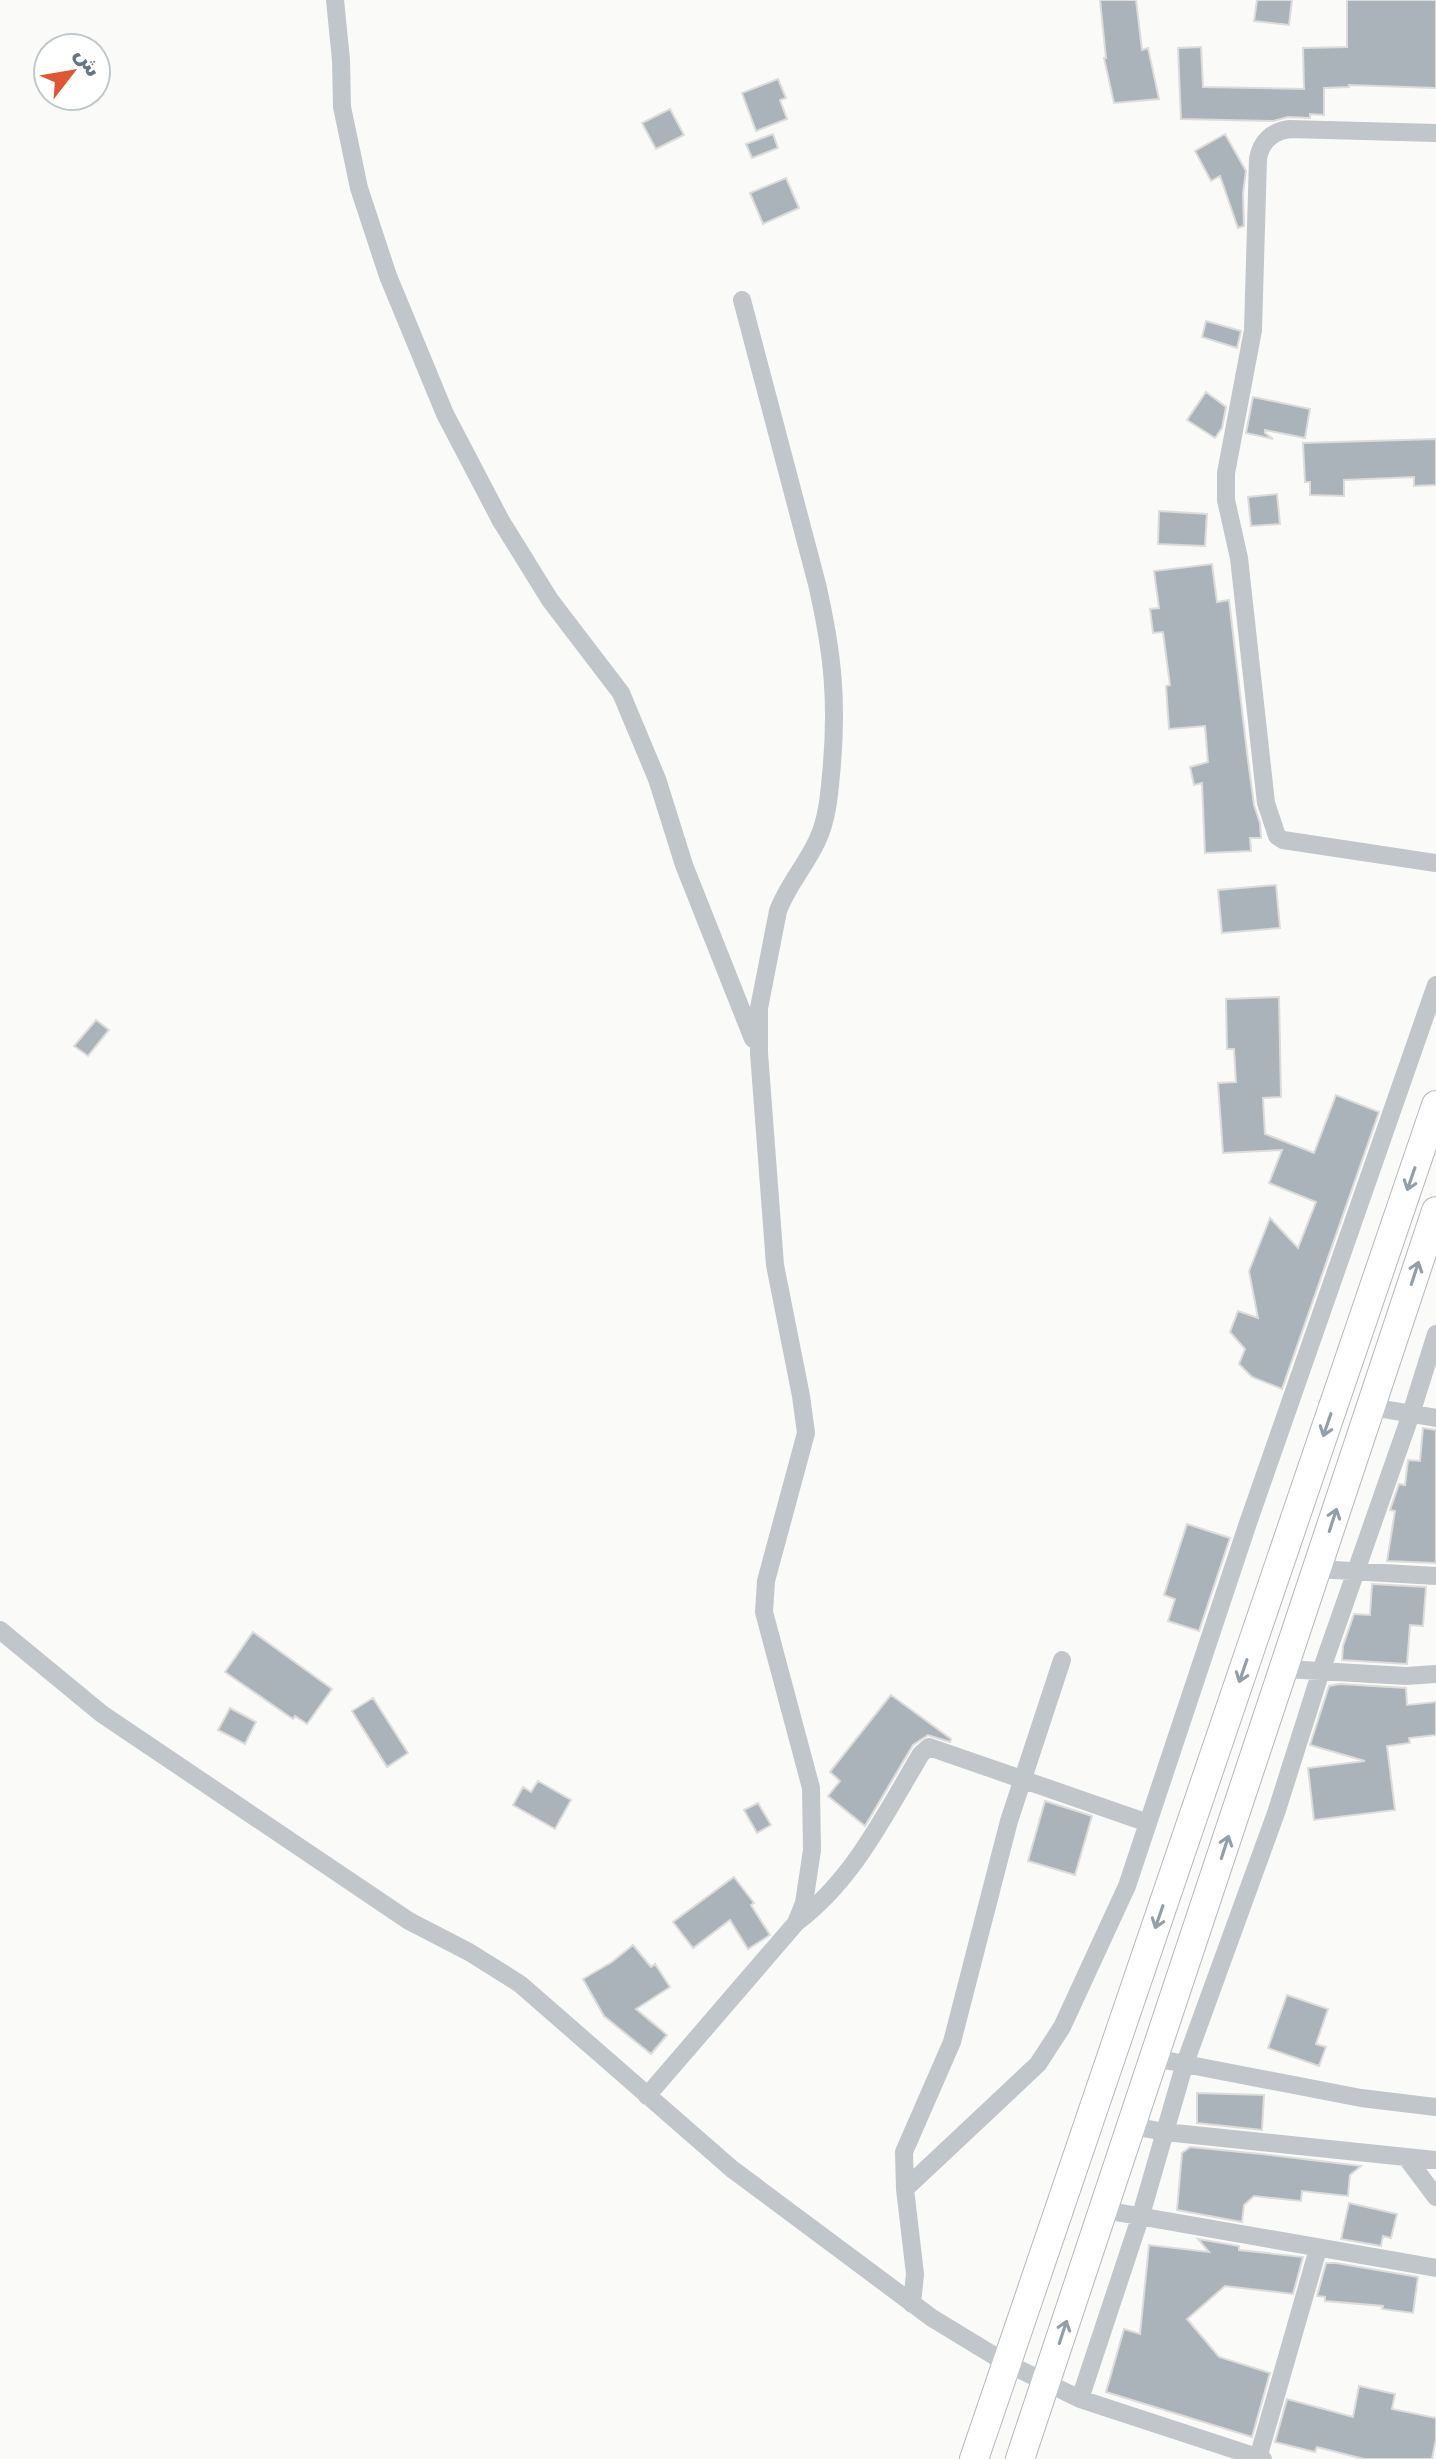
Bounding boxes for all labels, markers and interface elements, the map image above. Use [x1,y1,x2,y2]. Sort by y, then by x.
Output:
north arrow [32,32,112,112]
text: ش [70,43,107,81]
one-way arrow [1402,1166,1417,1191]
one-way arrow [1409,1261,1424,1286]
one-way arrow [1318,1412,1333,1437]
one-way arrow [1327,1508,1342,1533]
one-way arrow [1234,1658,1249,1683]
one-way arrow [1219,1834,1234,1859]
one-way arrow [1150,1904,1165,1929]
one-way arrow [1057,2320,1072,2345]

